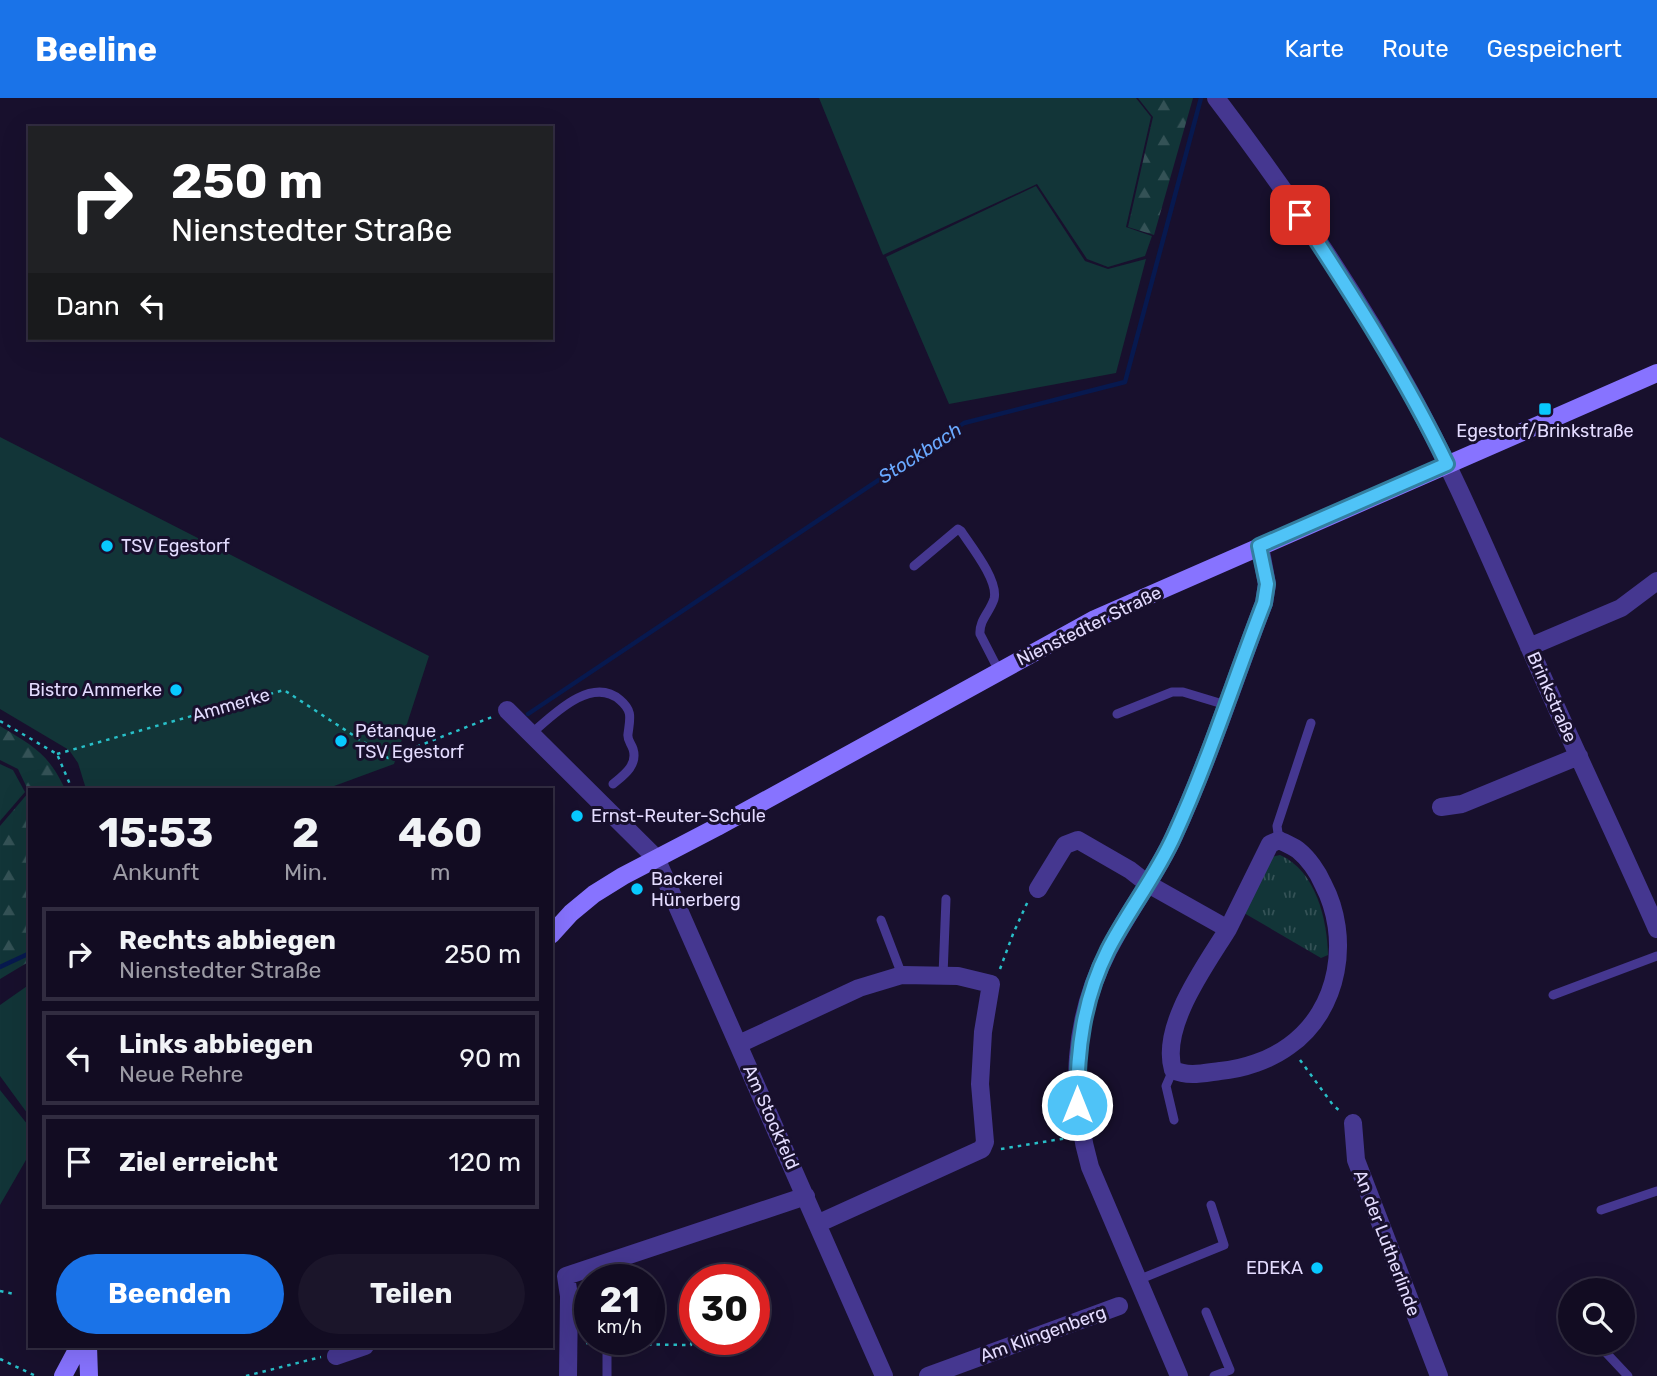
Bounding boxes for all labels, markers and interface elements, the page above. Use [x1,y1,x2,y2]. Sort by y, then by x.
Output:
text: Beeline [35,30,157,69]
text: Karte [1285,35,1344,63]
text: Route [1382,35,1449,63]
text: Gespeichert [1487,35,1622,63]
text: 250 m [171,152,323,210]
icon: right [56,154,147,245]
pin [1270,185,1330,245]
icon: arrive [1281,196,1319,234]
text: Nienstedter Straße [171,211,453,249]
icon: left [134,287,172,325]
text: Dann [56,291,120,322]
marker: Egestorf/Brinkstraße [1537,401,1553,417]
water label: Stockbach [874,418,966,488]
place label: Egestorf/Brinkstraße [1456,420,1634,442]
place label: TSV Egestorf [121,535,230,557]
marker: TSV Egestorf [99,538,115,554]
street label: Nienstedter Straße [1013,581,1165,671]
street label: Brinkstraße [1522,648,1582,746]
place label: Bistro Ammerke [29,679,162,701]
marker: Bistro Ammerke [168,682,184,698]
street label: Ammerke [190,683,272,727]
place label: Pétanque TSV Egestorf [355,720,464,763]
marker: Pétanque TSV Egestorf [333,733,349,749]
place label: Ernst-Reuter-Schule [591,805,766,827]
text: 15:53 [98,808,214,858]
text: 2 [292,808,319,858]
text: 460 [398,808,483,858]
marker: Ernst-Reuter-Schule [569,808,585,824]
text: Ankunft [113,858,199,886]
text: Min. [284,858,328,886]
text: m [430,858,450,886]
place label: Backerei Hünerberg [651,868,741,911]
marker: Backerei Hünerberg [629,881,645,897]
text: Rechts abbiegen [119,925,336,956]
icon: right [60,935,98,973]
text: 250 m [444,939,521,970]
text: Nienstedter Straße [119,956,321,984]
text: Links abbiegen [119,1029,313,1060]
icon: left [60,1039,98,1077]
text: 90 m [460,1043,521,1074]
text: Neue Rehre [119,1060,243,1088]
street label: Am Stockfeld [738,1061,804,1173]
position arrow [1040,1068,1114,1142]
icon: arrive [60,1143,98,1181]
text: Ziel erreicht [119,1147,278,1178]
text: 120 m [449,1147,521,1178]
street label: An der Lutherlinde [1349,1167,1425,1319]
button: Beenden [56,1254,284,1334]
button: Teilen [298,1254,525,1334]
place label: EDEKA [1246,1257,1303,1279]
marker: EDEKA [1309,1260,1325,1276]
speed limit sign: 30 [679,1264,770,1355]
map controls [1558,1278,1635,1355]
button: search [1558,1278,1635,1355]
text: 21 [599,1279,640,1321]
street label: Am Klingenberg [977,1301,1109,1367]
text: km/h [597,1316,642,1338]

